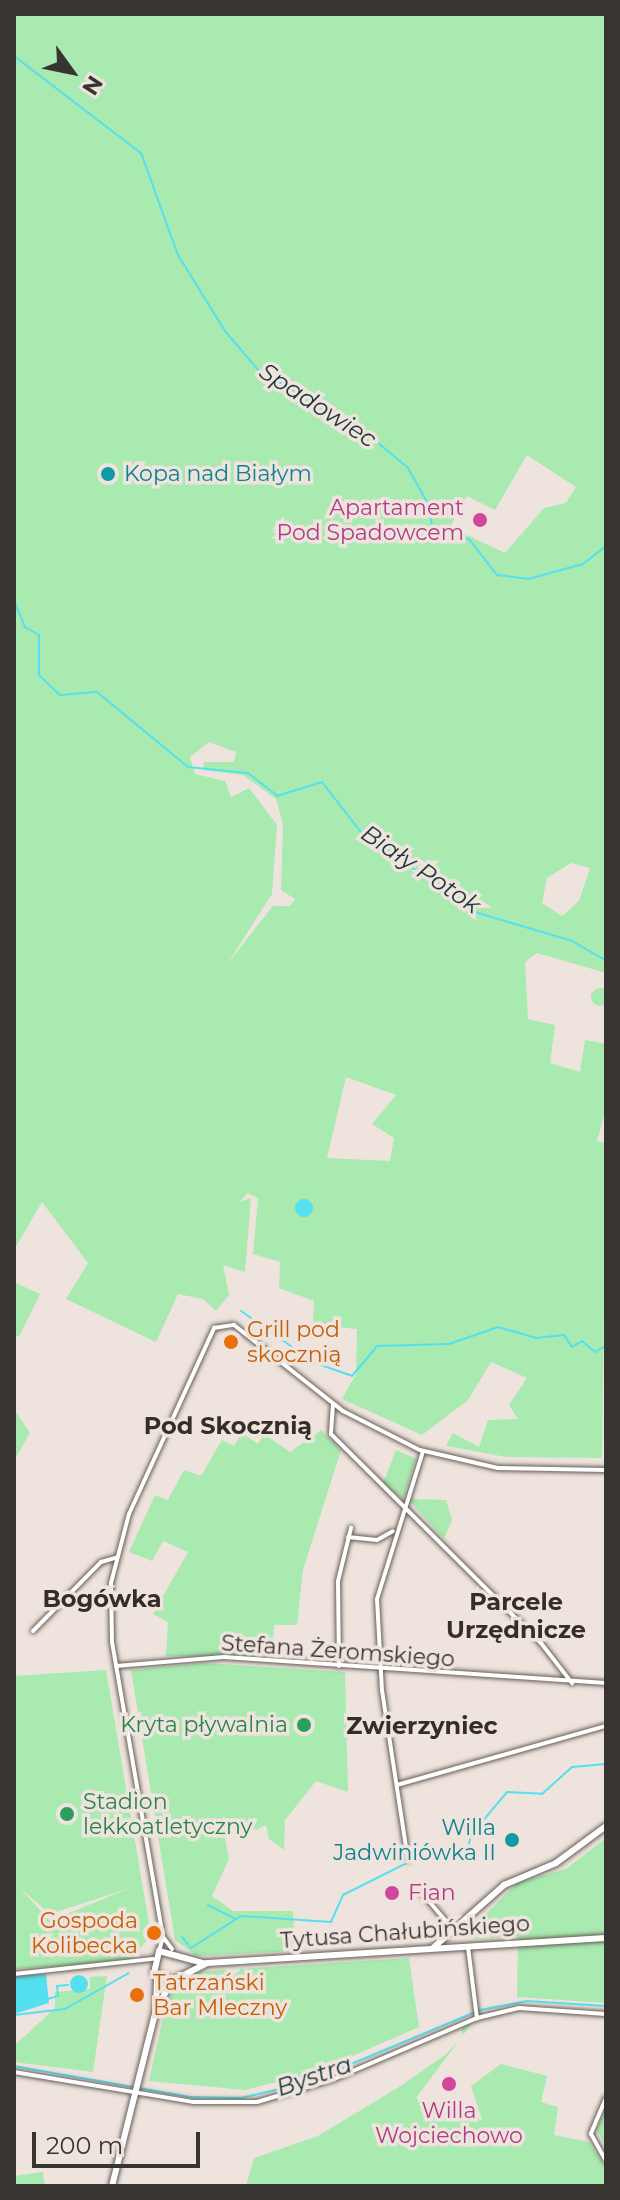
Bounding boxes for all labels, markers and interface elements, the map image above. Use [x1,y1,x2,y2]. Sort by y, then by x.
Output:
north arrow [32,32,112,112]
text: N [76,71,109,100]
water label: Spadowiec [254,356,382,454]
place label: Kopa nad Białym [124,461,312,487]
marker: Kopa nad Białym [99,465,117,483]
place label: Apartament Pod Spadowcem [276,494,464,546]
marker: Apartament Pod Spadowcem [471,511,489,529]
water label: Biały Potok [356,819,486,919]
place label: Grill pod skocznią [247,1316,341,1368]
marker: Grill pod skocznią [222,1333,240,1351]
district label: Pod Skocznią [144,1412,312,1440]
district label: Bogówka [42,1585,162,1613]
district label: Parcele Urzędnicze [446,1588,586,1644]
street label: Stefana Żeromskiego [220,1630,456,1672]
place label: Kryta pływalnia [120,1712,288,1738]
district label: Zwierzyniec [346,1712,498,1740]
marker: Kryta pływalnia [295,1716,313,1734]
place label: Stadion lekkoatletyczny [83,1788,252,1840]
marker: Stadion lekkoatletyczny [58,1805,76,1823]
place label: Willa Jadwiniówka II [333,1814,496,1866]
marker: Willa Jadwiniówka II [503,1831,521,1849]
place label: Fian [408,1880,456,1906]
marker: Fian [383,1884,401,1902]
place label: Gospoda Kolibecka [31,1907,138,1958]
street label: Tytusa Chałubińskiego [279,1910,531,1954]
marker: Gospoda Kolibecka [145,1924,163,1942]
place label: Tatrzański Bar Mleczny [153,1969,287,2020]
marker: Tatrzański Bar Mleczny [128,1986,146,2004]
water label: Bystra [272,2050,356,2102]
marker: Willa Wojciechowo [440,2075,458,2093]
place label: Willa Wojciechowo [375,2097,523,2148]
scale bar [36,2116,204,2166]
text: 200 m [46,2131,123,2160]

